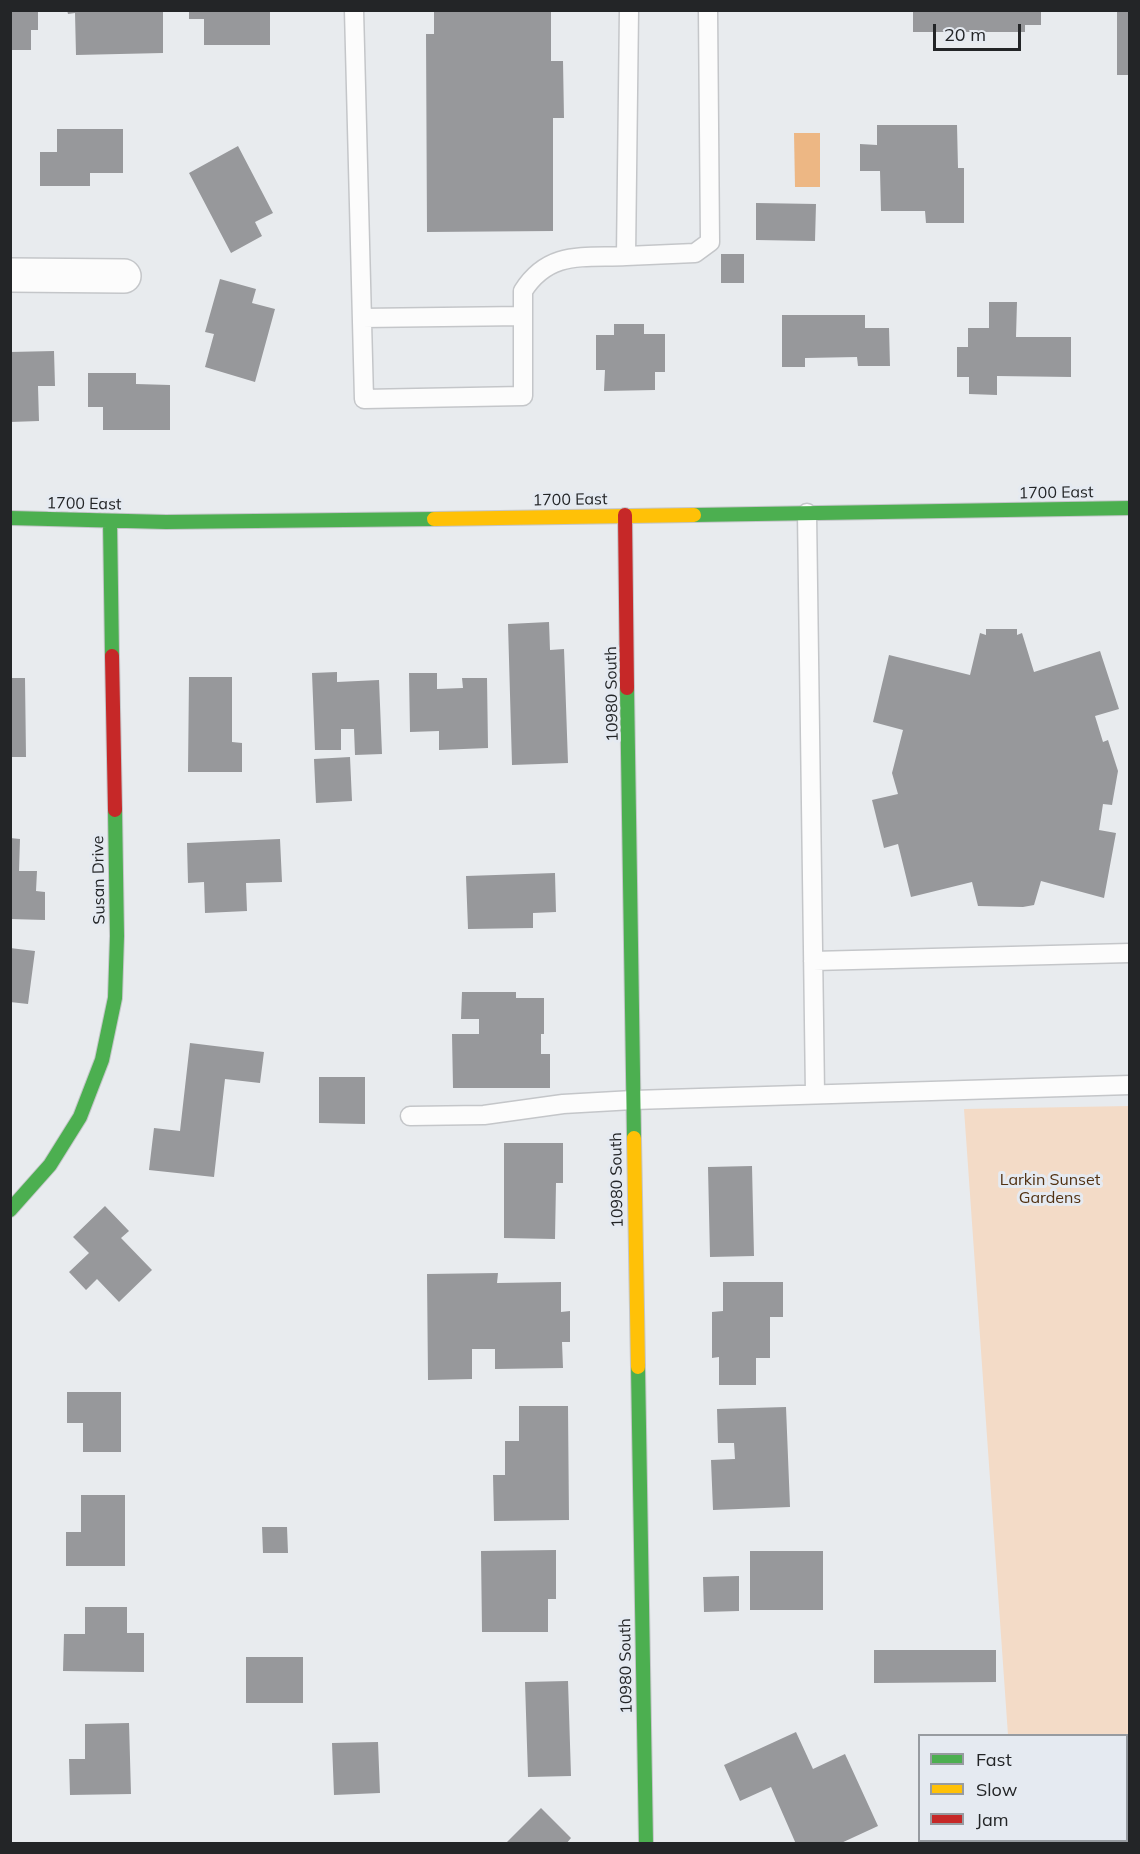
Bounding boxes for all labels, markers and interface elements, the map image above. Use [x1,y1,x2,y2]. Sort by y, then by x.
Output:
scale bar [936,12,1024,50]
text: 20 m [944,23,986,46]
street label: 1700 East [1018,483,1094,503]
street label: 1700 East [532,490,608,510]
street label: 1700 East [46,494,122,514]
street label: 10980 South [602,646,622,742]
street label: Susan Drive [89,835,109,925]
street label: 10980 South [607,1132,627,1228]
park label: Larkin Sunset Gardens [1000,1170,1100,1208]
street label: 10980 South [616,1618,636,1714]
legend [918,1734,1128,1842]
text: Fast [976,1748,1012,1771]
text: Slow [976,1778,1017,1801]
text: Jam [976,1808,1009,1831]

